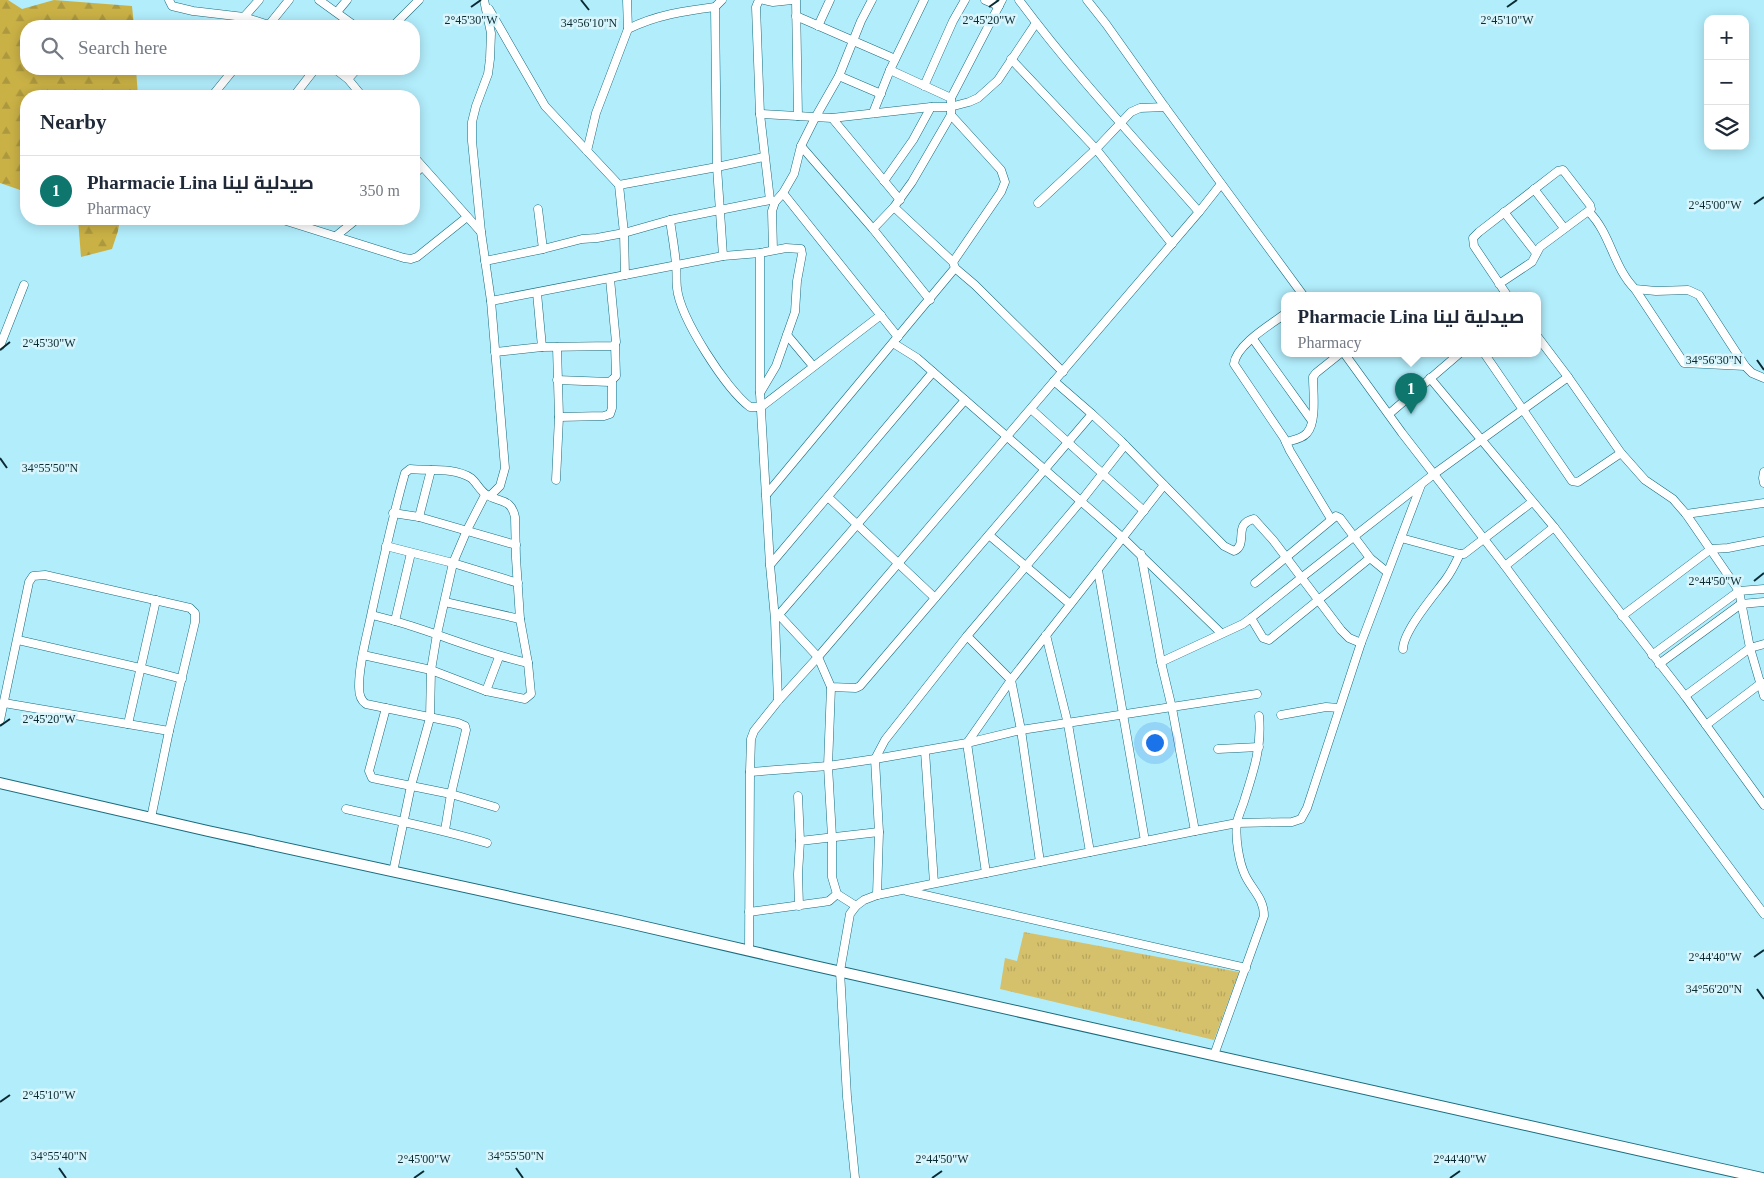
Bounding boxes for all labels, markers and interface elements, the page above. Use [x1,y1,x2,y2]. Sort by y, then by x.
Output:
text: 2°45'30"W [444,13,498,27]
text: 2°45'20"W [962,13,1016,27]
text: 2°45'10"W [1480,13,1534,27]
map controls [1704,15,1749,150]
button: + [1704,15,1749,60]
text: 34°56'10"N [561,16,618,30]
search box [20,20,420,75]
icon: search [38,34,66,62]
text: Search here [78,37,167,58]
button: − [1704,60,1749,105]
button: layers [1704,105,1749,150]
text: Nearby [40,110,107,134]
text: Pharmacie Lina صيدلية لينا [87,172,314,193]
text: 1 [52,182,60,199]
text: 350 m [360,182,400,199]
text: 2°45'00"W [1688,198,1742,212]
text: Pharmacy [87,200,151,217]
popup [1281,292,1541,357]
text: Pharmacie Lina صيدلية لينا [1298,306,1524,327]
text: Pharmacy [1298,334,1362,351]
text: 2°45'30"W [22,336,76,350]
text: 34°56'30"N [1686,353,1743,367]
pin: 1 [1395,373,1427,414]
text: 34°55'50"N [22,461,79,475]
text: 2°44'50"W [1688,574,1742,588]
text: 2°45'20"W [22,712,76,726]
your location [1142,730,1168,756]
text: 2°44'40"W [1688,950,1742,964]
text: 34°56'20"N [1686,982,1743,996]
text: 2°45'10"W [22,1088,76,1102]
text: 34°55'40"N [31,1149,88,1163]
text: 34°55'50"N [488,1149,545,1163]
text: 2°45'00"W [397,1152,451,1166]
text: 2°44'50"W [915,1152,969,1166]
text: 2°44'40"W [1433,1152,1487,1166]

